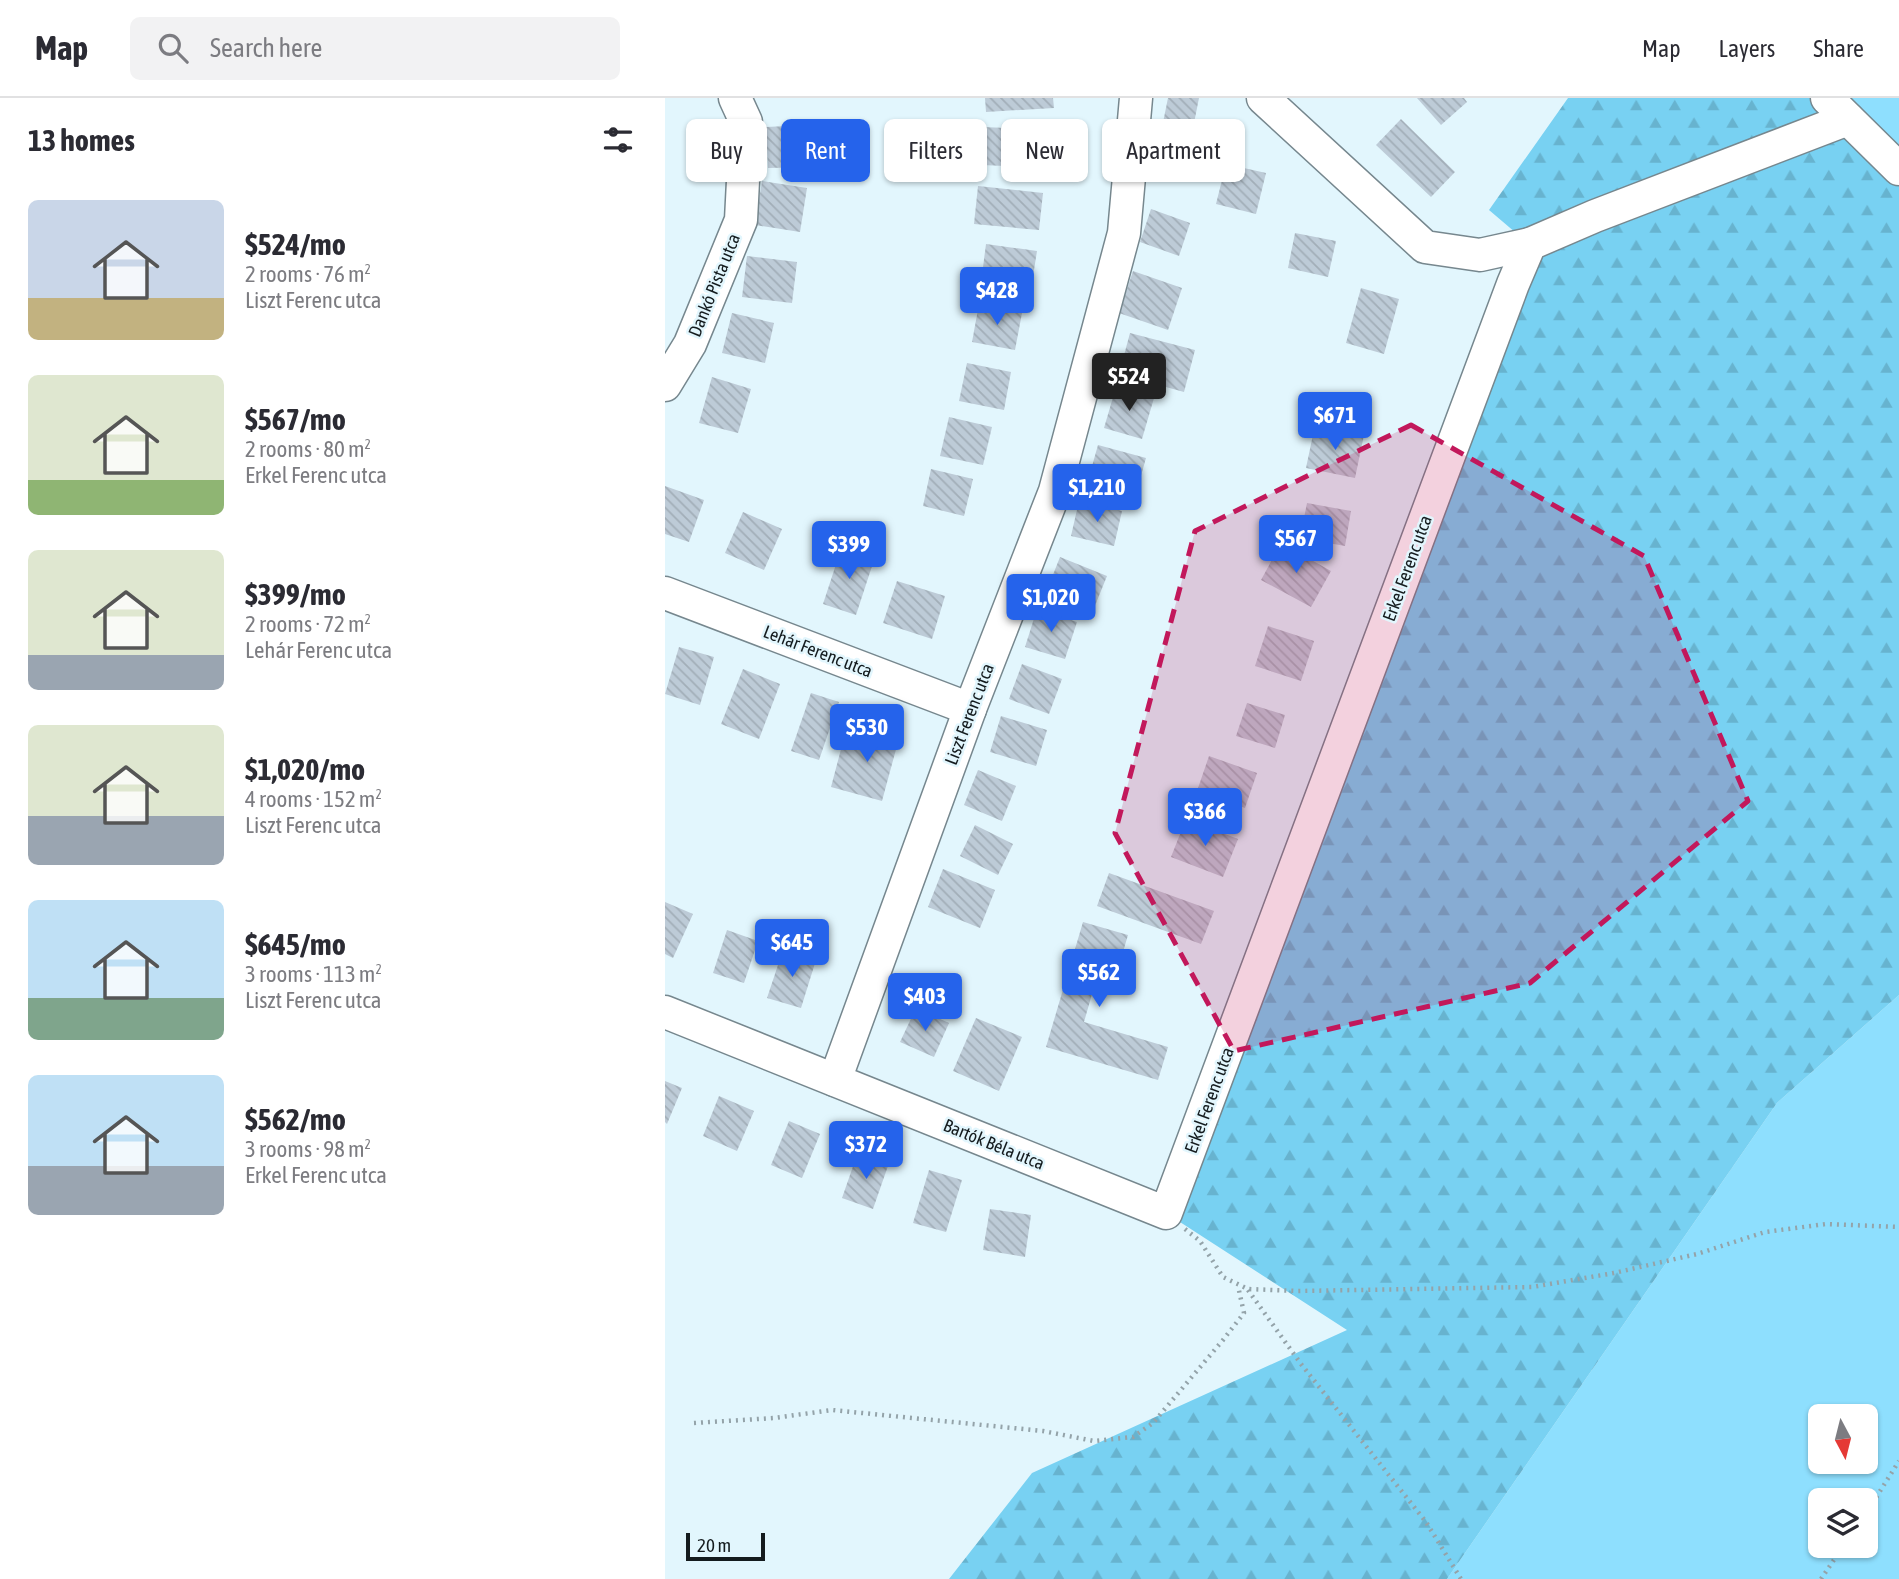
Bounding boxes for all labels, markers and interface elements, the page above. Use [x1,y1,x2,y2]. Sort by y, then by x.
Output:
search box [130,17,620,80]
text: Map [35,29,88,67]
icon: search [154,29,192,67]
text: Search here [210,33,322,63]
text: Map [1642,35,1681,62]
text: Layers [1719,35,1775,62]
text: Share [1813,35,1864,62]
chip: Buy [686,119,767,182]
chip: Rent [781,119,870,182]
chip: Filters [884,119,987,182]
chip: New [1001,119,1088,182]
chip: Apartment [1102,119,1245,182]
icon: filters [599,121,637,159]
text: 13 homes [28,123,135,157]
text: $524/mo [245,227,346,261]
icon: home [84,228,168,312]
street label: Dankó Pista utca [684,230,744,340]
text: 2 rooms · 76 m² [245,261,371,287]
pin: $428 [956,268,1038,327]
text: $428 [976,277,1018,303]
text: Liszt Ferenc utca [245,287,381,313]
pin: $524 [1088,354,1170,413]
text: $524 [1108,363,1150,389]
pin: $671 [1294,392,1376,452]
text: $567/mo [245,402,346,436]
text: $671 [1314,402,1356,428]
icon: home [84,403,168,487]
text: 2 rooms · 80 m² [245,436,371,462]
text: Erkel Ferenc utca [245,462,387,488]
pin: $1,210 [1040,464,1154,524]
text: $1,210 [1069,474,1126,500]
street label: Erkel Ferenc utca [1378,512,1436,624]
pin: $567 [1255,516,1337,575]
pin: $399 [808,522,890,581]
text: $567 [1275,525,1317,551]
text: $399 [828,531,870,557]
pin: $1,020 [994,574,1108,634]
text: $399/mo [245,577,346,611]
icon: home [84,578,168,662]
text: $1,020 [1023,584,1080,610]
text: 2 rooms · 72 m² [245,611,371,637]
street label: Lehár Ferenc utca [760,621,876,681]
text: Lehár Ferenc utca [245,637,392,663]
street label: Liszt Ferenc utca [940,660,998,768]
pin: $530 [826,704,908,764]
text: $530 [846,714,888,740]
text: $1,020/mo [245,752,365,786]
icon: home [84,753,168,837]
text: 4 rooms · 152 m² [245,786,382,812]
pin: $366 [1164,788,1246,848]
text: $366 [1184,798,1226,824]
text: Liszt Ferenc utca [245,812,381,838]
pin: $645 [751,920,833,979]
text: $645/mo [245,927,346,961]
icon: home [84,928,168,1012]
text: $645 [771,929,813,955]
pin: $562 [1058,950,1140,1009]
text: $562 [1078,959,1120,985]
text: 3 rooms · 113 m² [245,961,382,987]
pin: $403 [884,974,966,1033]
text: $403 [904,983,946,1009]
text: Liszt Ferenc utca [245,987,381,1013]
street label: Erkel Ferenc utca [1180,1044,1238,1156]
text: $562/mo [245,1102,346,1136]
icon: home [84,1103,168,1187]
street label: Bartók Béla utca [940,1114,1048,1174]
pin: $372 [825,1122,907,1181]
text: $372 [845,1131,887,1157]
text: 3 rooms · 98 m² [245,1136,371,1162]
text: Erkel Ferenc utca [245,1162,387,1188]
north arrow [1808,1404,1878,1474]
map controls [1808,1404,1878,1558]
button: layers [1808,1488,1878,1558]
scale bar [686,1530,765,1562]
text: 20 m [697,1534,731,1556]

